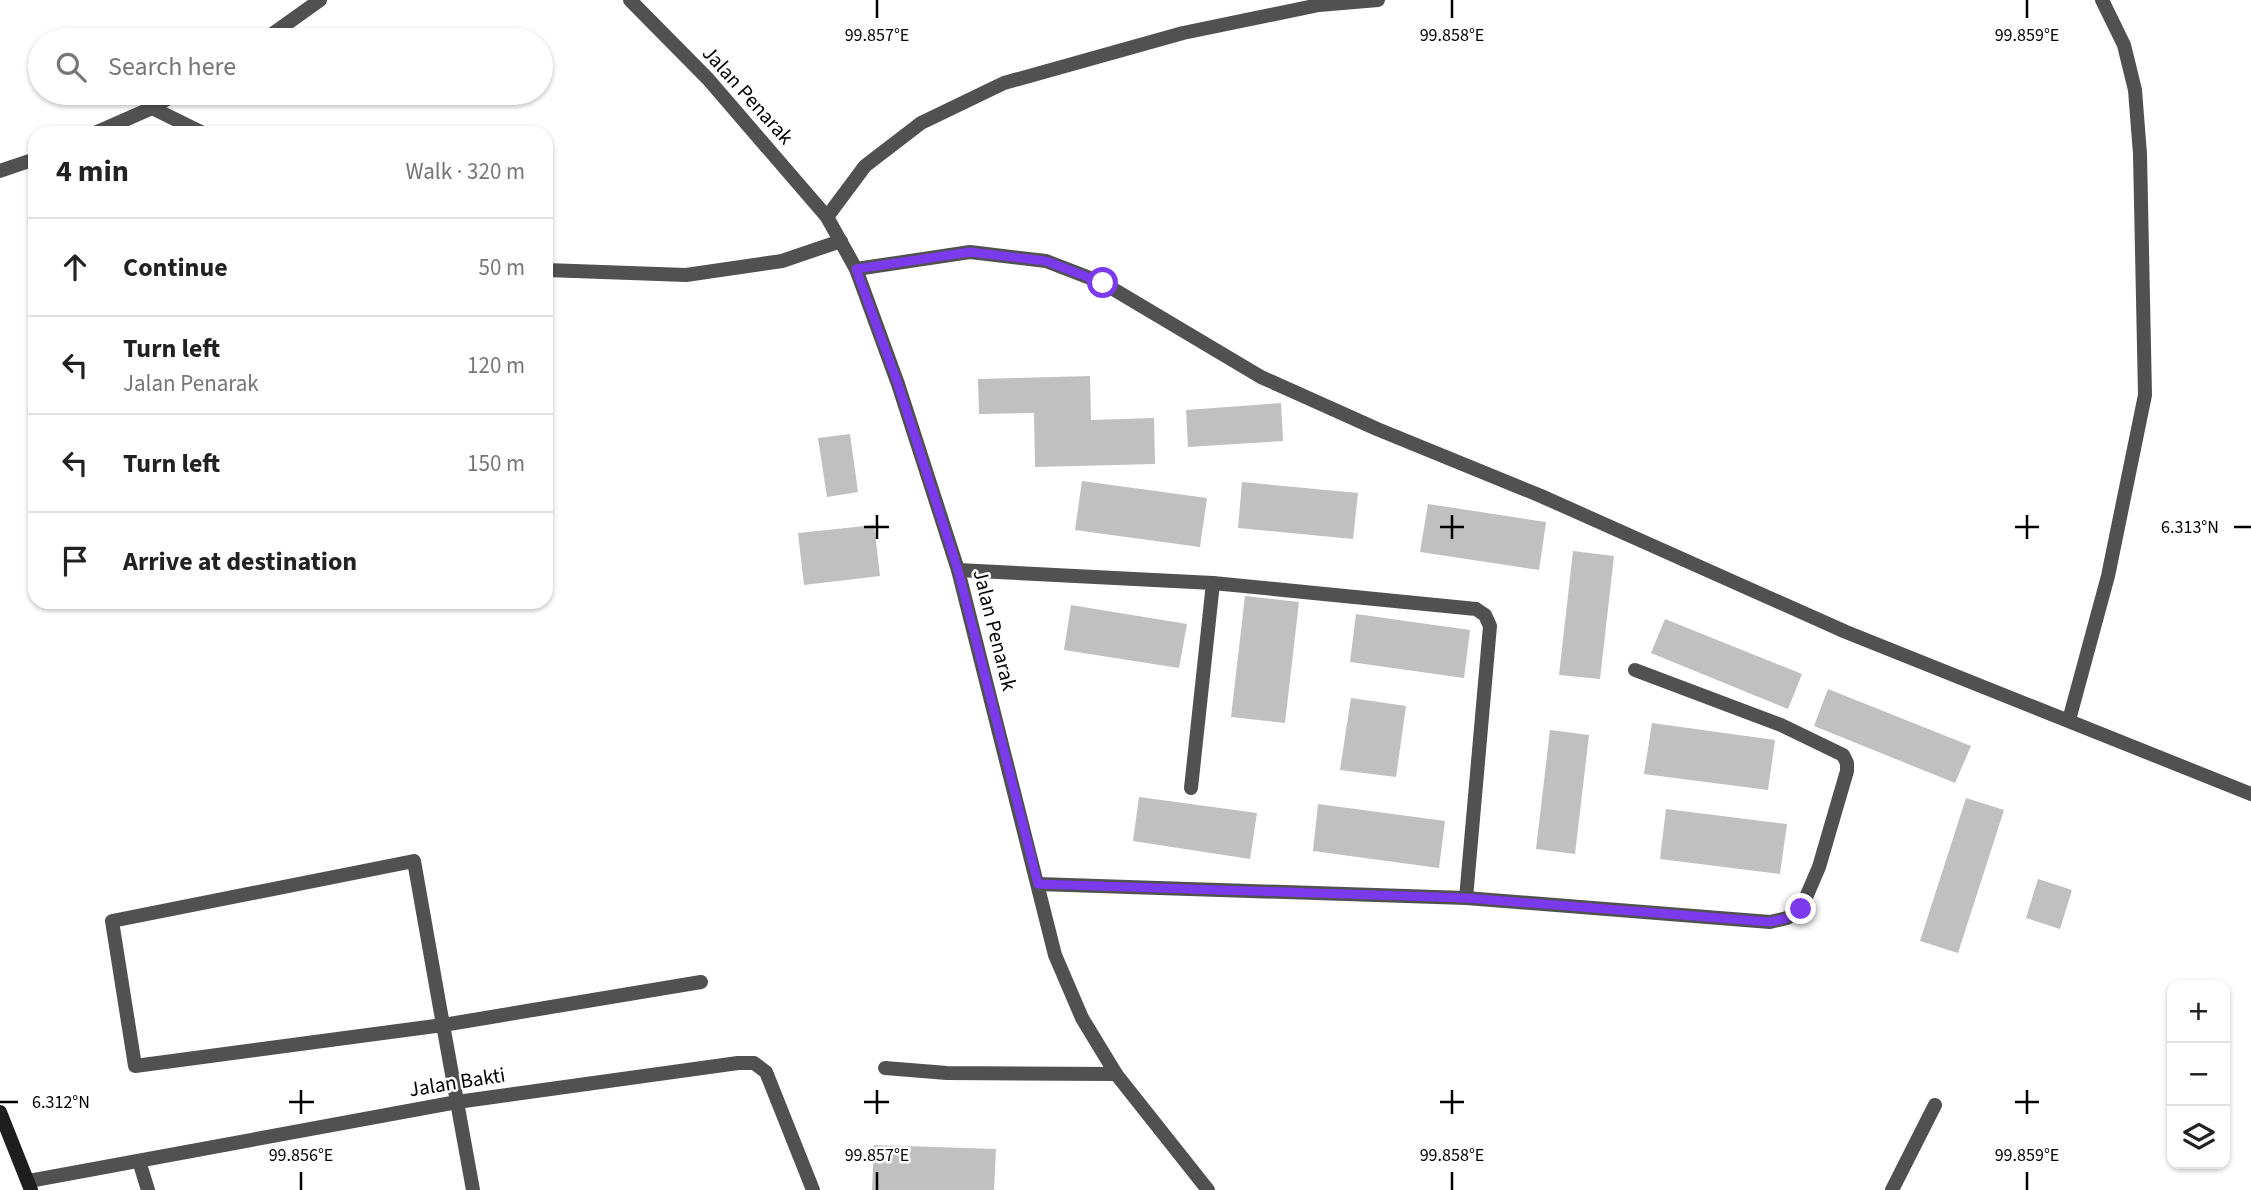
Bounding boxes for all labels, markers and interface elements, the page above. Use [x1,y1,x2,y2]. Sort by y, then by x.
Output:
text: 99.857°E [845,23,909,48]
text: 99.858°E [1420,23,1484,48]
text: 99.859°E [1995,23,2059,48]
search box [28,28,553,105]
street label: Jalan Penarak [695,39,801,152]
icon: search [52,48,90,86]
text: Search here [108,48,236,85]
text: 4 min [56,150,129,193]
text: Walk · 320 m [406,155,525,188]
icon: ahead [56,248,94,286]
text: Continue [123,249,228,286]
text: 50 m [478,251,525,284]
route start [1087,267,1118,298]
text: Turn left [123,330,220,367]
icon: left [56,346,94,384]
text: 120 m [467,349,525,382]
text: Jalan Penarak [123,367,259,400]
icon: left [56,444,94,482]
text: Turn left [123,445,220,482]
text: 150 m [467,447,525,480]
text: 6.313°N [2161,515,2219,540]
icon: arrive [56,542,94,580]
text: Arrive at destination [123,543,357,580]
street label: Jalan Penarak [965,566,1025,694]
route end [1785,893,1816,924]
map controls [2167,980,2230,1169]
button: + [2167,980,2230,1043]
button: − [2167,1043,2230,1106]
street label: Jalan Bakti [407,1060,507,1104]
text: 6.312°N [32,1090,90,1115]
button: layers [2167,1106,2230,1169]
text: 99.856°E [269,1143,333,1168]
text: 99.857°E [845,1143,909,1168]
text: 99.858°E [1420,1143,1484,1168]
text: 99.859°E [1995,1143,2059,1168]

